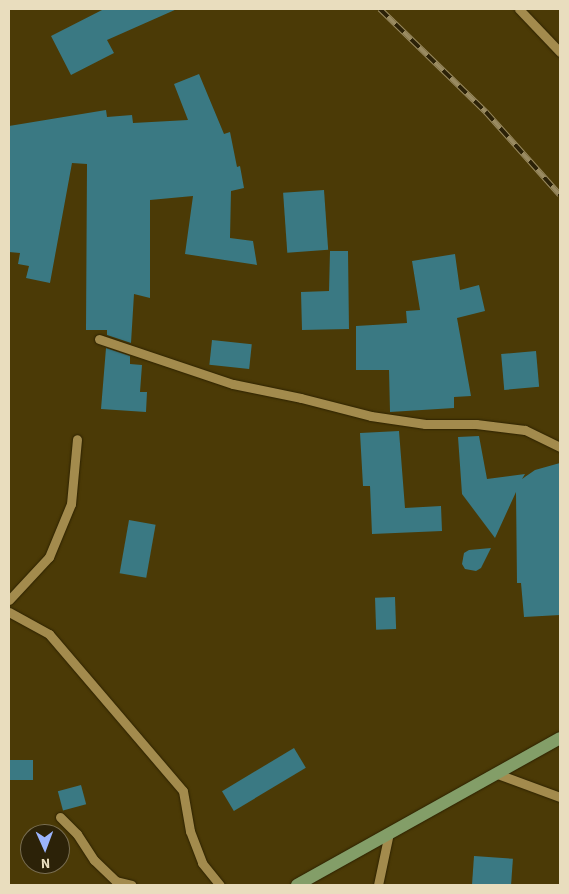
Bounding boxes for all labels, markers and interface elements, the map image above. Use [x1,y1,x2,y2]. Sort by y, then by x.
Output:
north arrow [20,824,70,874]
text: N [40,853,50,873]

